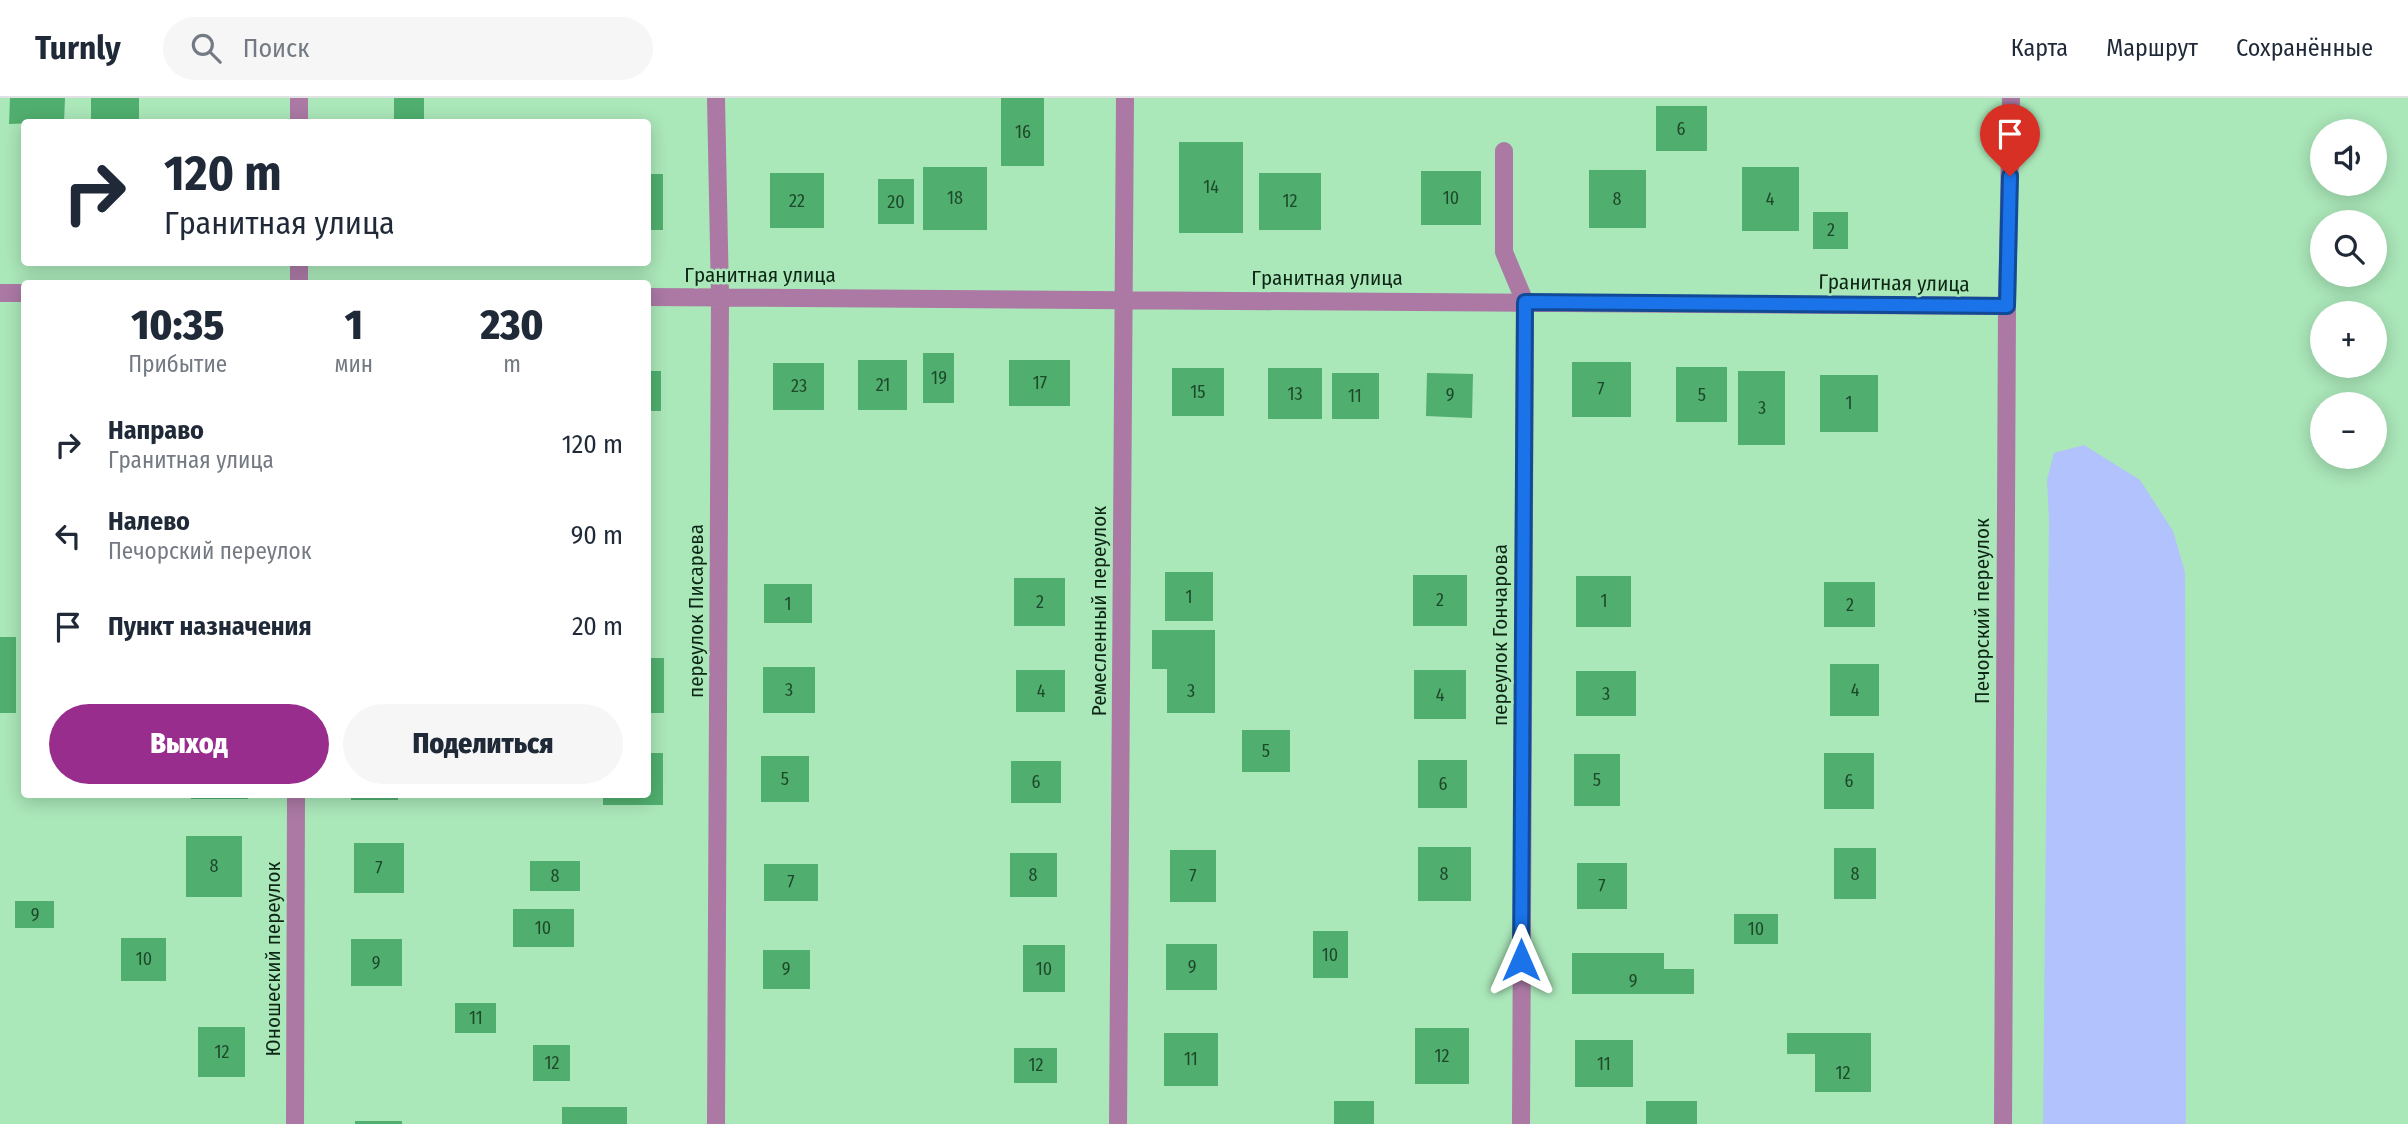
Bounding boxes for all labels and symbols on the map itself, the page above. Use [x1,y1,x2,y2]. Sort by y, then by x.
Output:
pin [1980,104,2040,176]
house number: 6 [1677,118,1686,140]
house number: 16 [1015,121,1031,143]
house number: 14 [1203,176,1219,198]
house number: 18 [947,187,963,209]
house number: 10 [1443,187,1459,209]
house number: 8 [1613,188,1622,210]
house number: 4 [1766,188,1775,210]
house number: 22 [789,190,805,212]
house number: 12 [1283,190,1298,212]
house number: 20 [887,191,905,213]
house number: 2 [1827,219,1835,241]
street label: Гранитная улица [684,262,836,288]
street label: Гранитная улица [1251,265,1403,291]
street label: Гранитная улица [1818,269,1970,297]
house number: 19 [931,367,947,389]
house number: 17 [1033,372,1047,394]
house number: 21 [876,374,890,396]
house number: 23 [791,375,807,397]
house number: 7 [1597,378,1605,400]
house number: 15 [1190,381,1206,403]
house number: 13 [1287,383,1303,405]
house number: 9 [1446,384,1454,406]
house number: 5 [1698,384,1706,406]
house number: 11 [1348,385,1362,407]
house number: 1 [1845,392,1853,414]
house number: 3 [1758,397,1766,419]
street label: Ремесленный переулок [1086,506,1112,716]
street label: Печорский переулок [1969,518,1995,704]
street label: переулок Писарева [683,524,709,698]
street label: переулок Гончарова [1487,544,1513,726]
house number: 1 [1185,586,1193,608]
house number: 2 [1436,589,1444,611]
house number: 1 [1600,590,1608,612]
house number: 2 [1036,591,1044,613]
house number: 1 [784,593,792,615]
house number: 2 [1846,594,1854,616]
house number: 3 [785,679,793,701]
house number: 4 [1851,679,1860,701]
house number: 4 [1037,680,1046,702]
house number: 3 [1187,680,1195,702]
house number: 3 [1602,683,1610,705]
house number: 4 [1436,684,1445,706]
house number: 5 [1262,740,1270,762]
house number: 5 [781,768,789,790]
house number: 5 [1593,769,1601,791]
house number: 6 [1845,770,1854,792]
house number: 6 [1032,771,1041,793]
house number: 6 [1439,773,1448,795]
house number: 8 [210,855,219,877]
house number: 7 [375,857,383,879]
street label: Юношеский переулок [260,861,286,1056]
house number: 8 [1440,863,1449,885]
house number: 8 [1851,863,1860,885]
house number: 8 [1029,864,1038,886]
house number: 8 [551,865,560,887]
house number: 7 [1189,865,1197,887]
house number: 7 [787,871,795,893]
house number: 7 [1598,875,1606,897]
house number: 9 [31,904,39,926]
house number: 10 [535,917,551,939]
house number: 10 [1748,918,1764,940]
position arrow [1484,923,1558,997]
house number: 10 [1322,944,1338,966]
house number: 10 [136,948,152,970]
house number: 9 [372,952,380,974]
house number: 9 [1188,956,1196,978]
house number: 9 [782,958,790,980]
house number: 10 [1036,958,1052,980]
house number: 9 [1629,970,1637,992]
house number: 11 [469,1007,483,1029]
house number: 12 [215,1041,230,1063]
house number: 12 [1435,1045,1450,1067]
house number: 11 [1184,1048,1198,1070]
house number: 12 [545,1052,560,1074]
house number: 11 [1597,1053,1611,1075]
house number: 12 [1029,1054,1044,1076]
house number: 12 [1836,1062,1851,1084]

